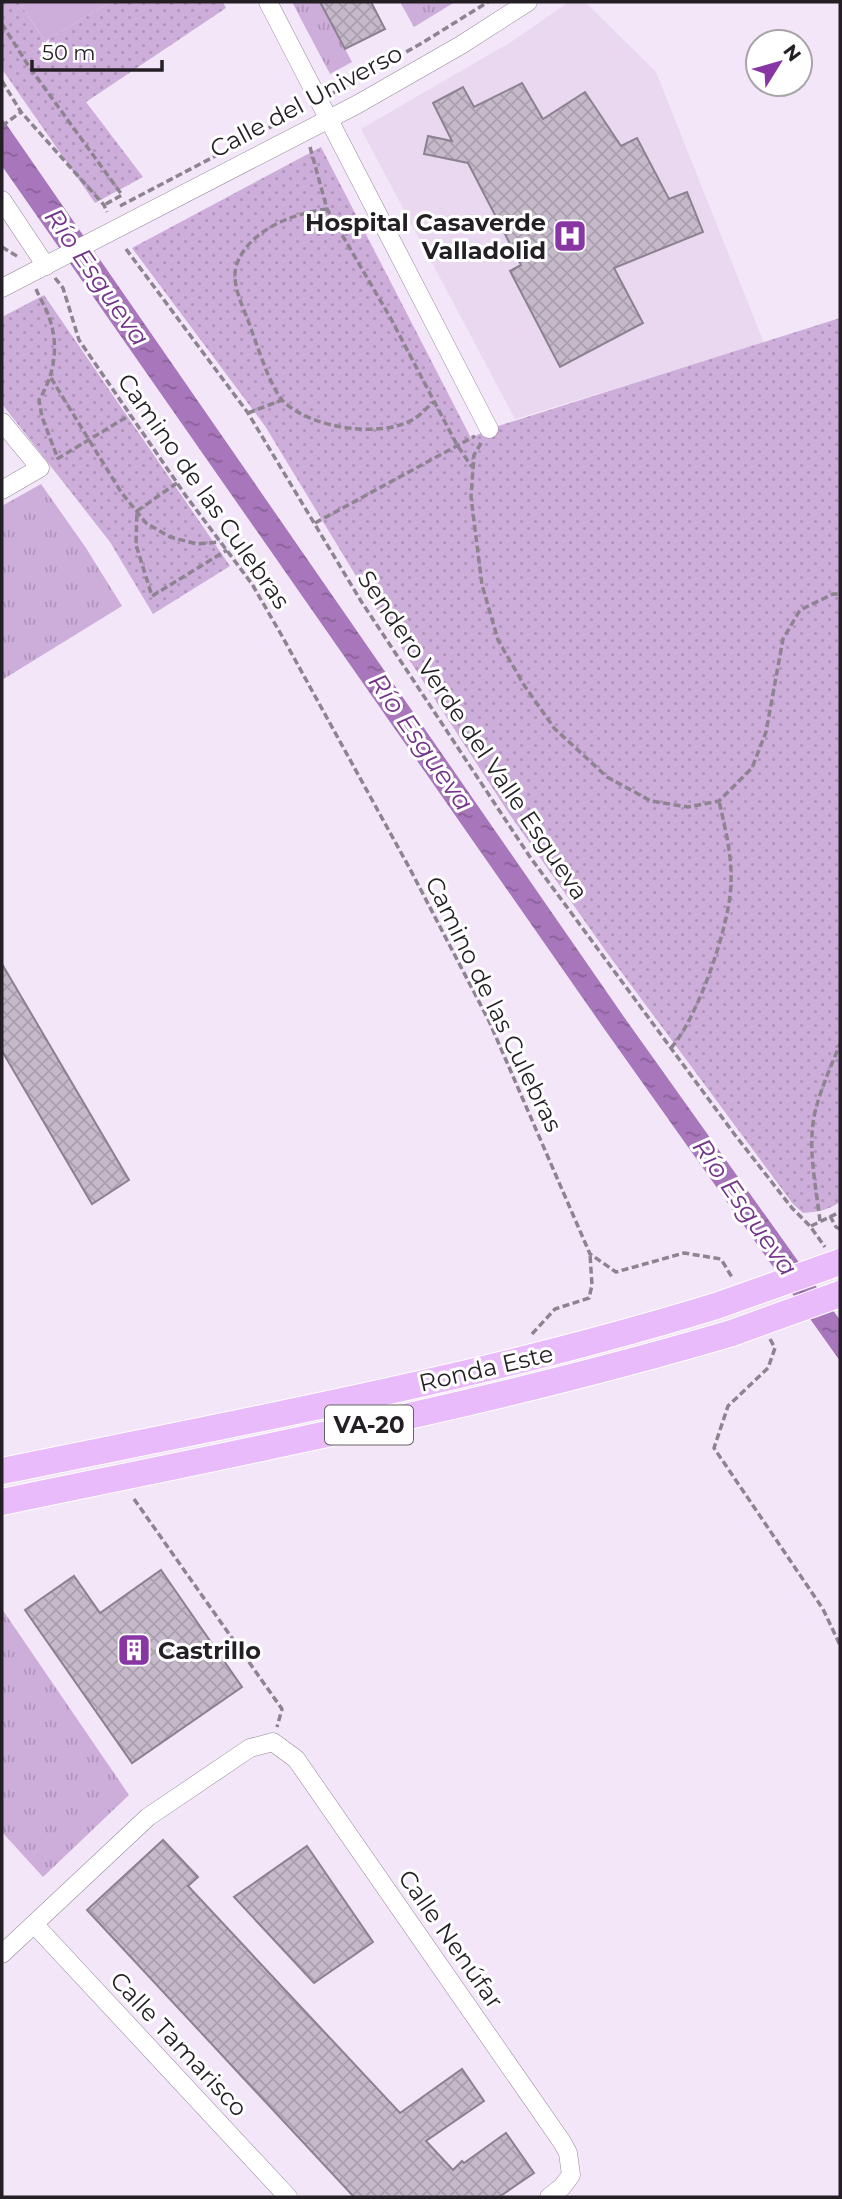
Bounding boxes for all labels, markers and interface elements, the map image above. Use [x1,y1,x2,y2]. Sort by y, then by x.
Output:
scale bar [32,28,161,72]
north arrow [744,28,814,98]
street label: Calle del Universo [205,38,407,164]
text: 50 m [42,40,96,65]
text: N [778,40,806,66]
water label: Río Esgueva [38,202,156,352]
place label: Hospital Casaverde Valladolid [305,208,546,265]
hospital icon: Hospital Casaverde Valladolid [551,217,589,255]
street label: Camino de las Culebras [112,368,296,614]
street label: Sendero Verde del Valle Esgueva [352,565,594,905]
water label: Río Esgueva [362,667,480,817]
street label: Camino de las Culebras [419,872,569,1136]
water label: Río Esgueva [686,1132,804,1282]
street label: Ronda Este [416,1338,556,1398]
road number: VA-20 [325,1406,413,1444]
building icon: Castrillo [115,1631,153,1669]
place label: Castrillo [158,1636,261,1665]
street label: Calle Nenúfar [392,1864,510,2014]
street label: Calle Tamarisco [104,1966,254,2122]

